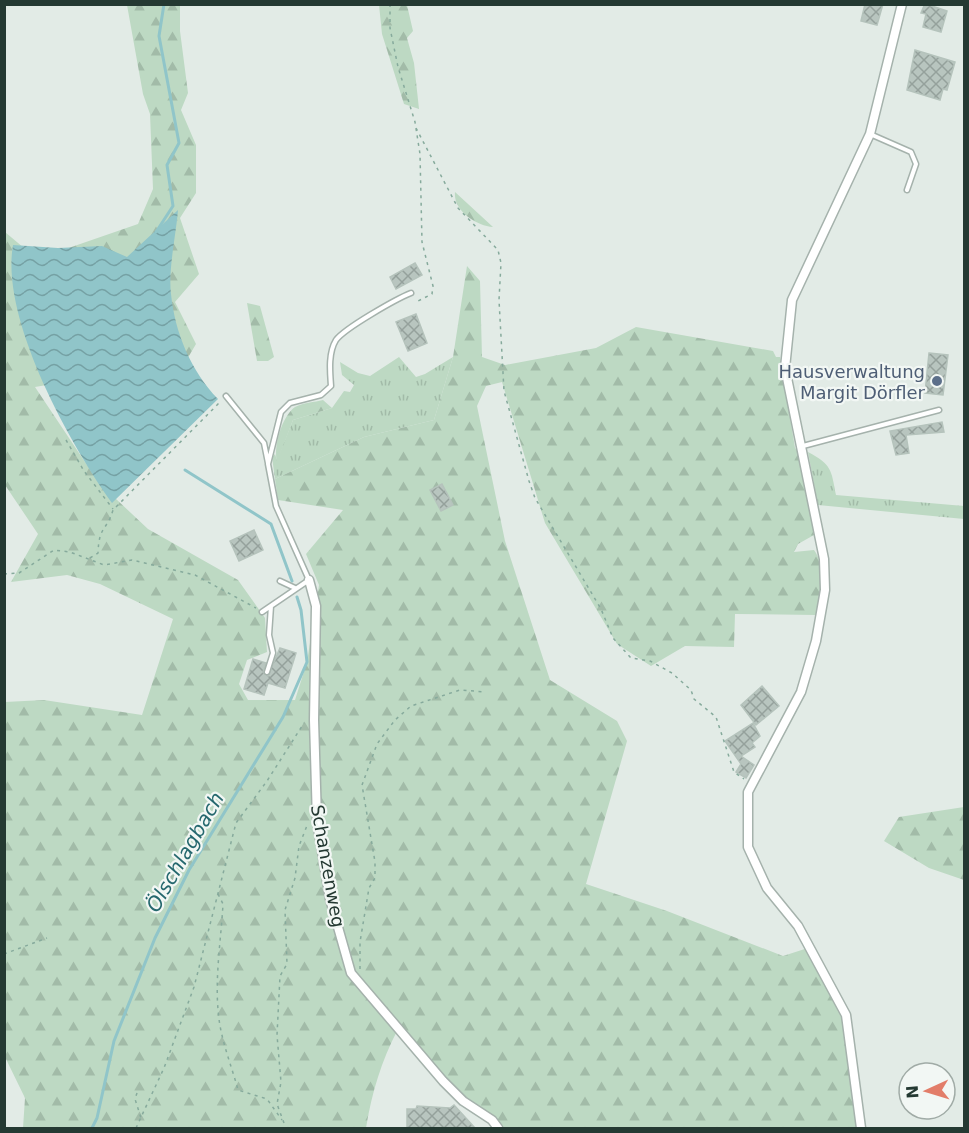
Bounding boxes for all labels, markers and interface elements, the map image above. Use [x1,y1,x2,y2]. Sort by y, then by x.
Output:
place label: Hausverwaltung Margit Dörfler [778,361,926,403]
marker: Hausverwaltung Margit Dörfler [930,374,944,388]
water label: Ölschlagbach [141,788,229,916]
street label: Schanzenweg [307,803,349,929]
north arrow [897,1061,957,1121]
text: N [903,1085,922,1099]

